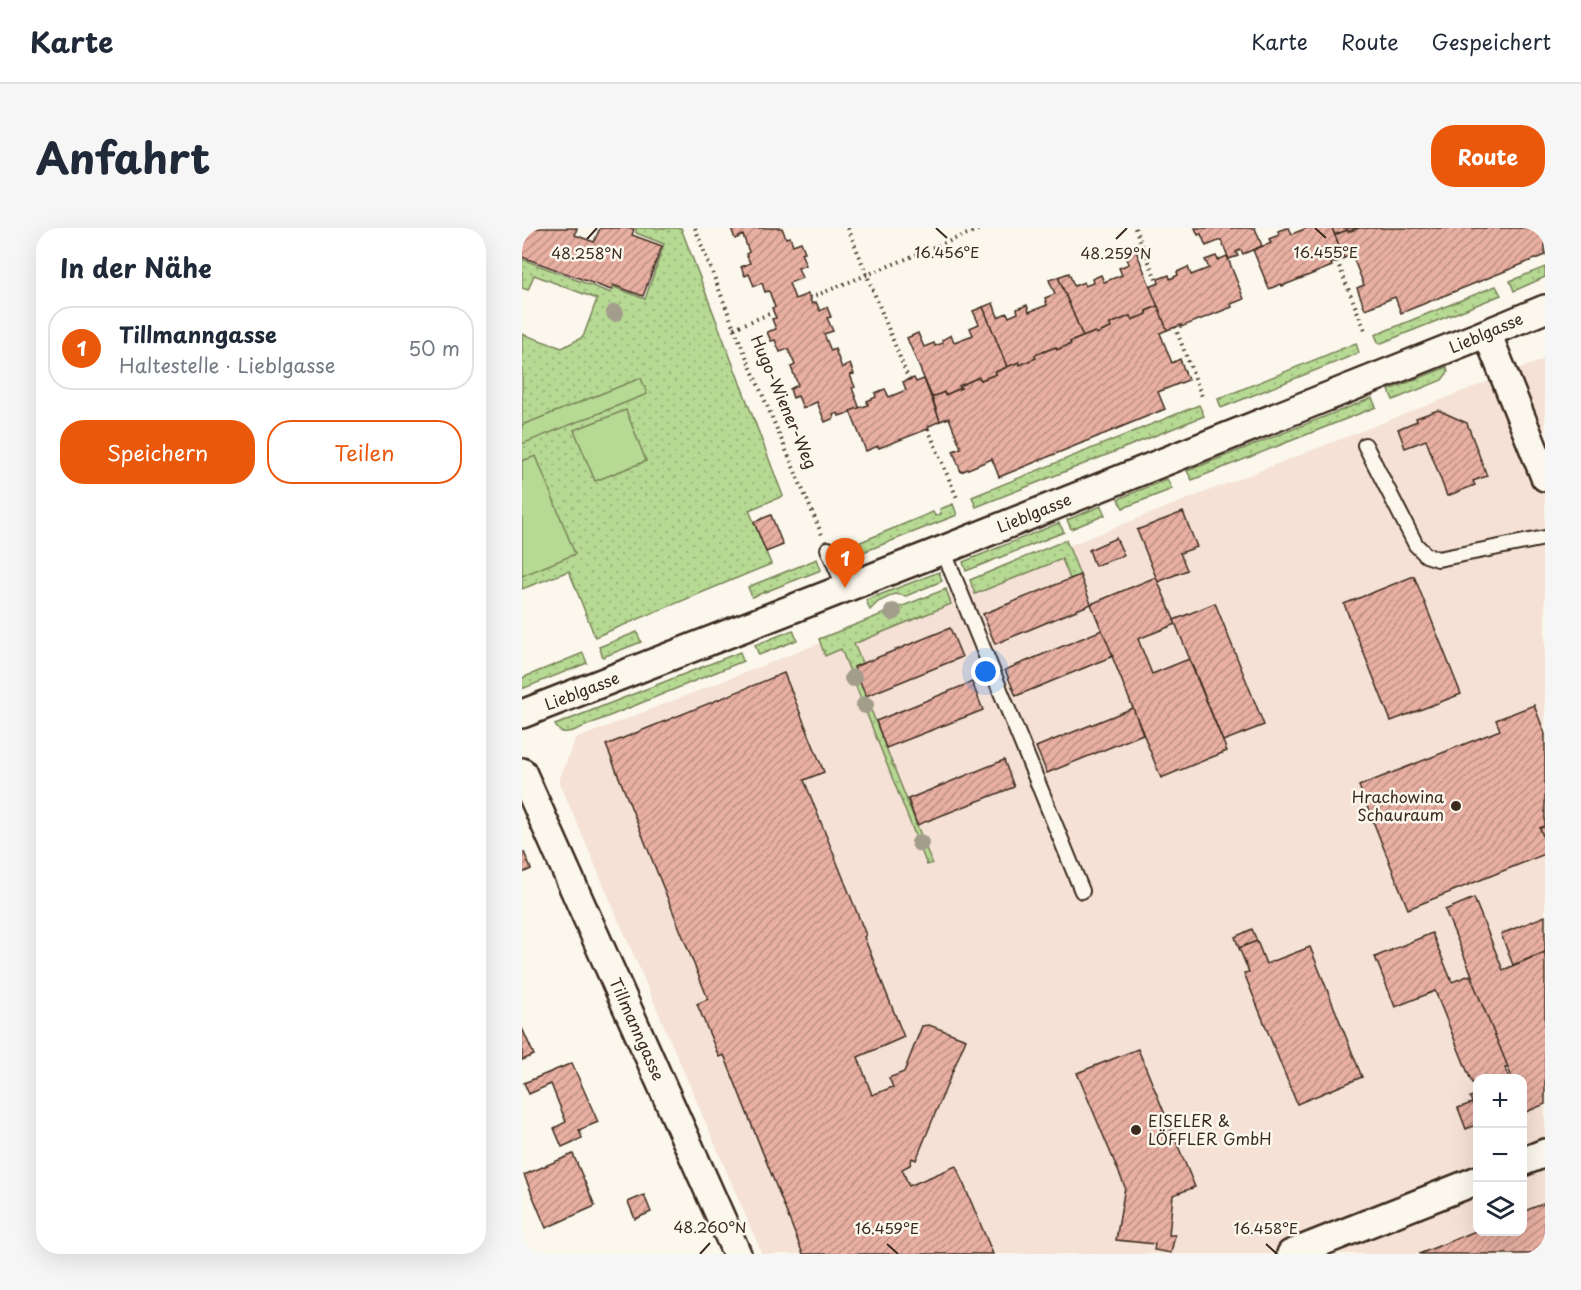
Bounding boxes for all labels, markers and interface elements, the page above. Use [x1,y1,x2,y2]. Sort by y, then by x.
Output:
text: Karte [30,20,113,63]
text: Karte [1251,25,1308,57]
text: Route [1341,25,1399,57]
text: Gespeichert [1432,25,1551,57]
text: Anfahrt [36,125,210,188]
button: Route [1431,125,1545,187]
text: 16.456°E [915,240,979,263]
text: 16.455°E [1294,240,1358,263]
text: 48.258°N [551,241,623,264]
text: 48.259°N [1081,241,1151,264]
text: In der Nähe [60,248,212,287]
street label: Lieblgasse [1445,306,1526,358]
text: Tillmanngasse [119,317,277,350]
street label: Hugo-Wiener-Weg [746,331,824,472]
text: 1 [77,333,86,363]
text: 50 m [408,333,460,363]
text: Haltestelle · Lieblgasse [119,350,335,380]
button: Speichern [60,420,255,484]
button: Teilen [267,420,462,484]
street label: Lieblgasse [993,486,1074,538]
pin: 1 [826,538,864,588]
your location [971,657,1000,686]
street label: Lieblgasse [541,665,622,715]
place label: Hrachowina Schauraum [1352,784,1444,826]
marker: Hrachowina Schauraum [1449,799,1463,813]
street label: Tillmanngasse [604,973,671,1084]
map controls [1473,1074,1527,1236]
button: + [1473,1074,1527,1128]
place label: EISELER & LÖFFLER GmbH [1148,1108,1272,1150]
marker: EISELER & LÖFFLER GmbH [1129,1123,1143,1137]
button: − [1473,1128,1527,1182]
button: layers [1473,1182,1527,1236]
text: 48.260°N [673,1215,747,1238]
text: 16.459°E [855,1216,919,1239]
text: 16.458°E [1234,1216,1298,1239]

